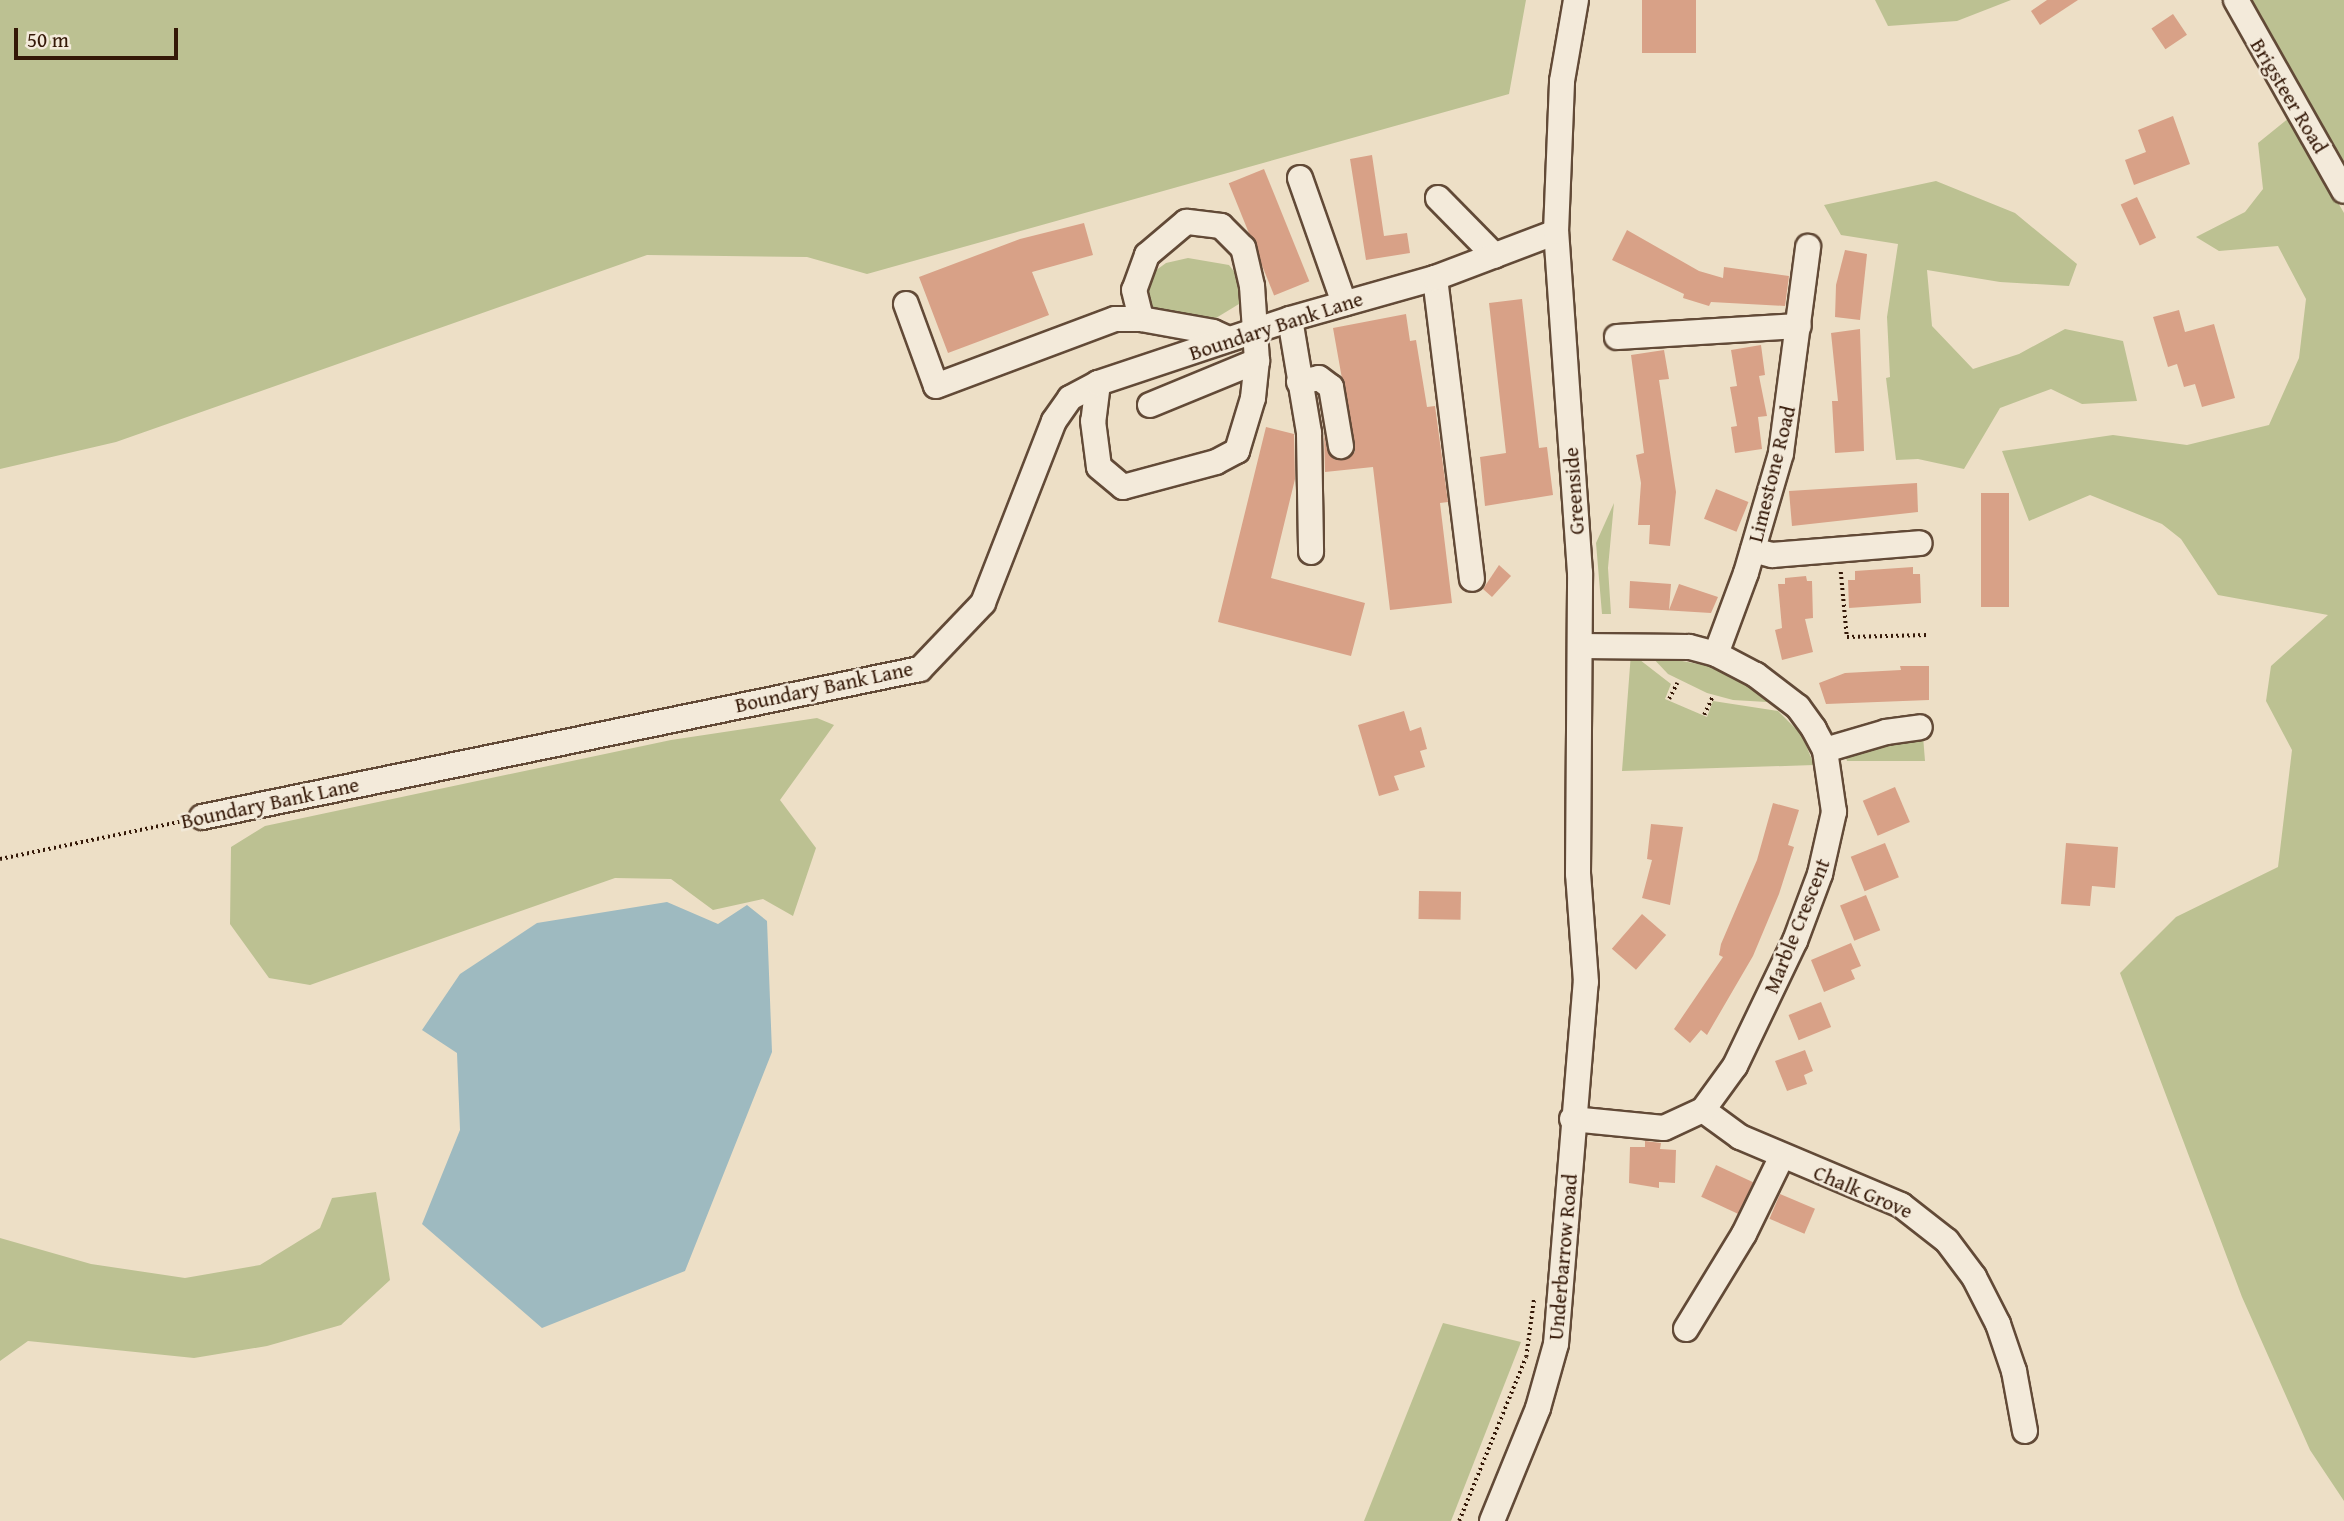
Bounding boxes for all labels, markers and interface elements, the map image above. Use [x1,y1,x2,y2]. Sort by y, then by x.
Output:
scale bar [18,14,182,58]
text: 50 m [27,24,69,55]
street label: Brigsteer Road [2245,34,2333,158]
street label: Boundary Bank Lane [1186,286,1366,366]
street label: Limestone Road [1743,403,1801,545]
street label: Greenside [1558,446,1590,536]
street label: Boundary Bank Lane [733,656,915,718]
street label: Boundary Bank Lane [179,772,361,834]
street label: Marble Crescent [1758,855,1836,997]
street label: Chalk Grove [1810,1160,1916,1224]
street label: Underbarrow Road [1543,1173,1583,1341]

